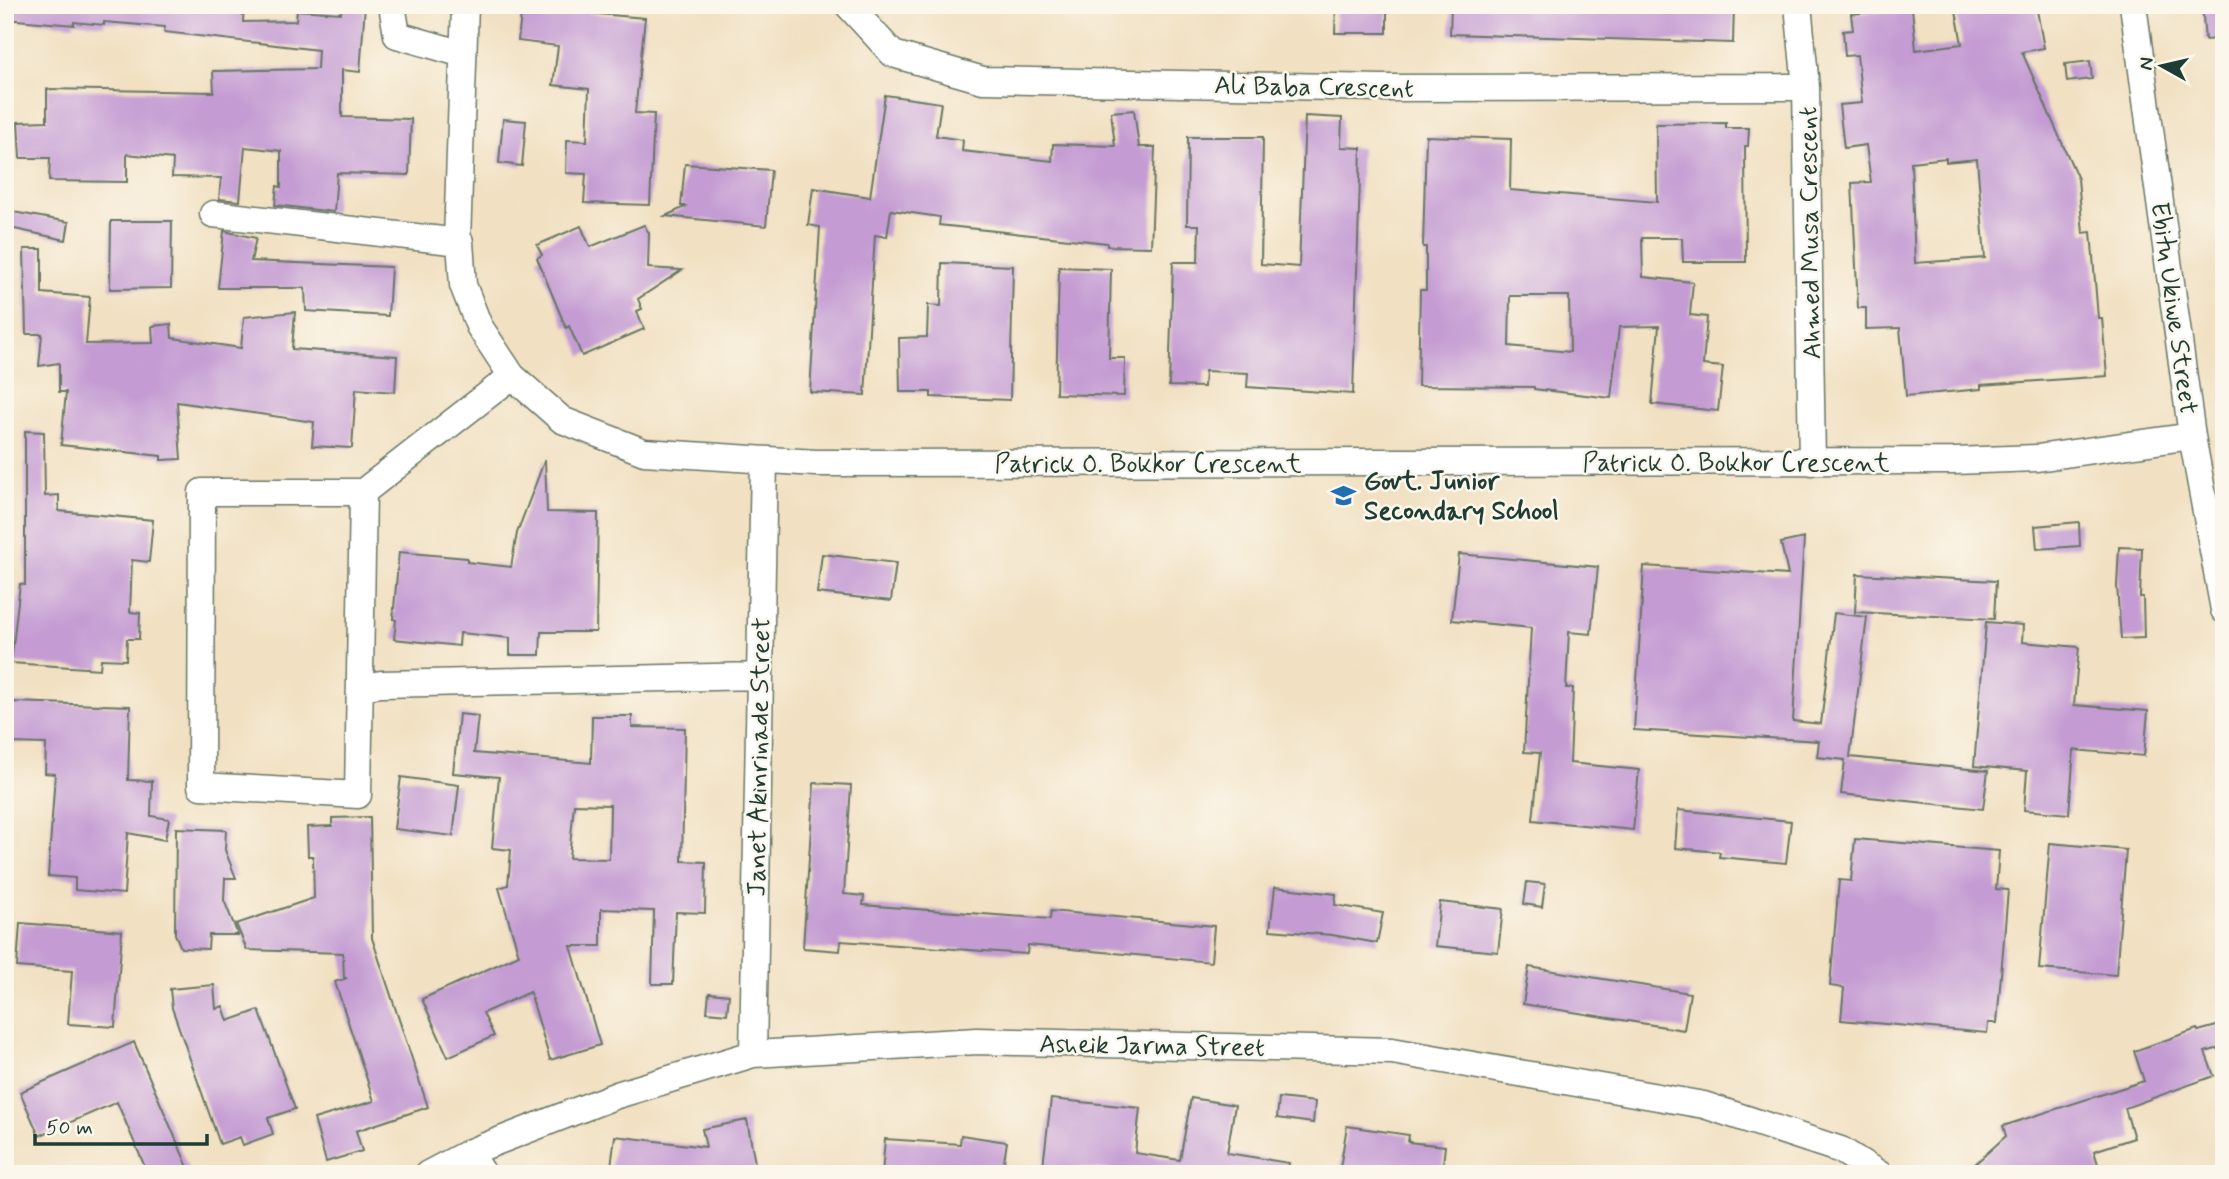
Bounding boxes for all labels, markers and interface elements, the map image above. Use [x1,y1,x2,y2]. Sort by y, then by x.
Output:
north arrow [2128,32,2198,102]
text: N [2133,56,2160,72]
street label: Ali Baba Crescent [1214,69,1414,107]
street label: Ahmed Musa Crescent [1792,106,1830,360]
street label: Ebitu Ukiwe Street [2141,200,2205,417]
street label: Patrick O. Bokkor Crescent [1582,447,1890,481]
street label: Patrick O. Bokkor Crescent [994,448,1302,482]
place label: Govt. Junior Secondary School [1364,465,1559,529]
school or university icon: Govt. Junior Secondary School [1330,481,1358,509]
street label: Janet Akinrinade Street [741,617,779,897]
street label: Asheik Jarma Street [1039,1028,1265,1066]
scale bar [35,1102,206,1146]
text: 50 m [46,1114,93,1142]

